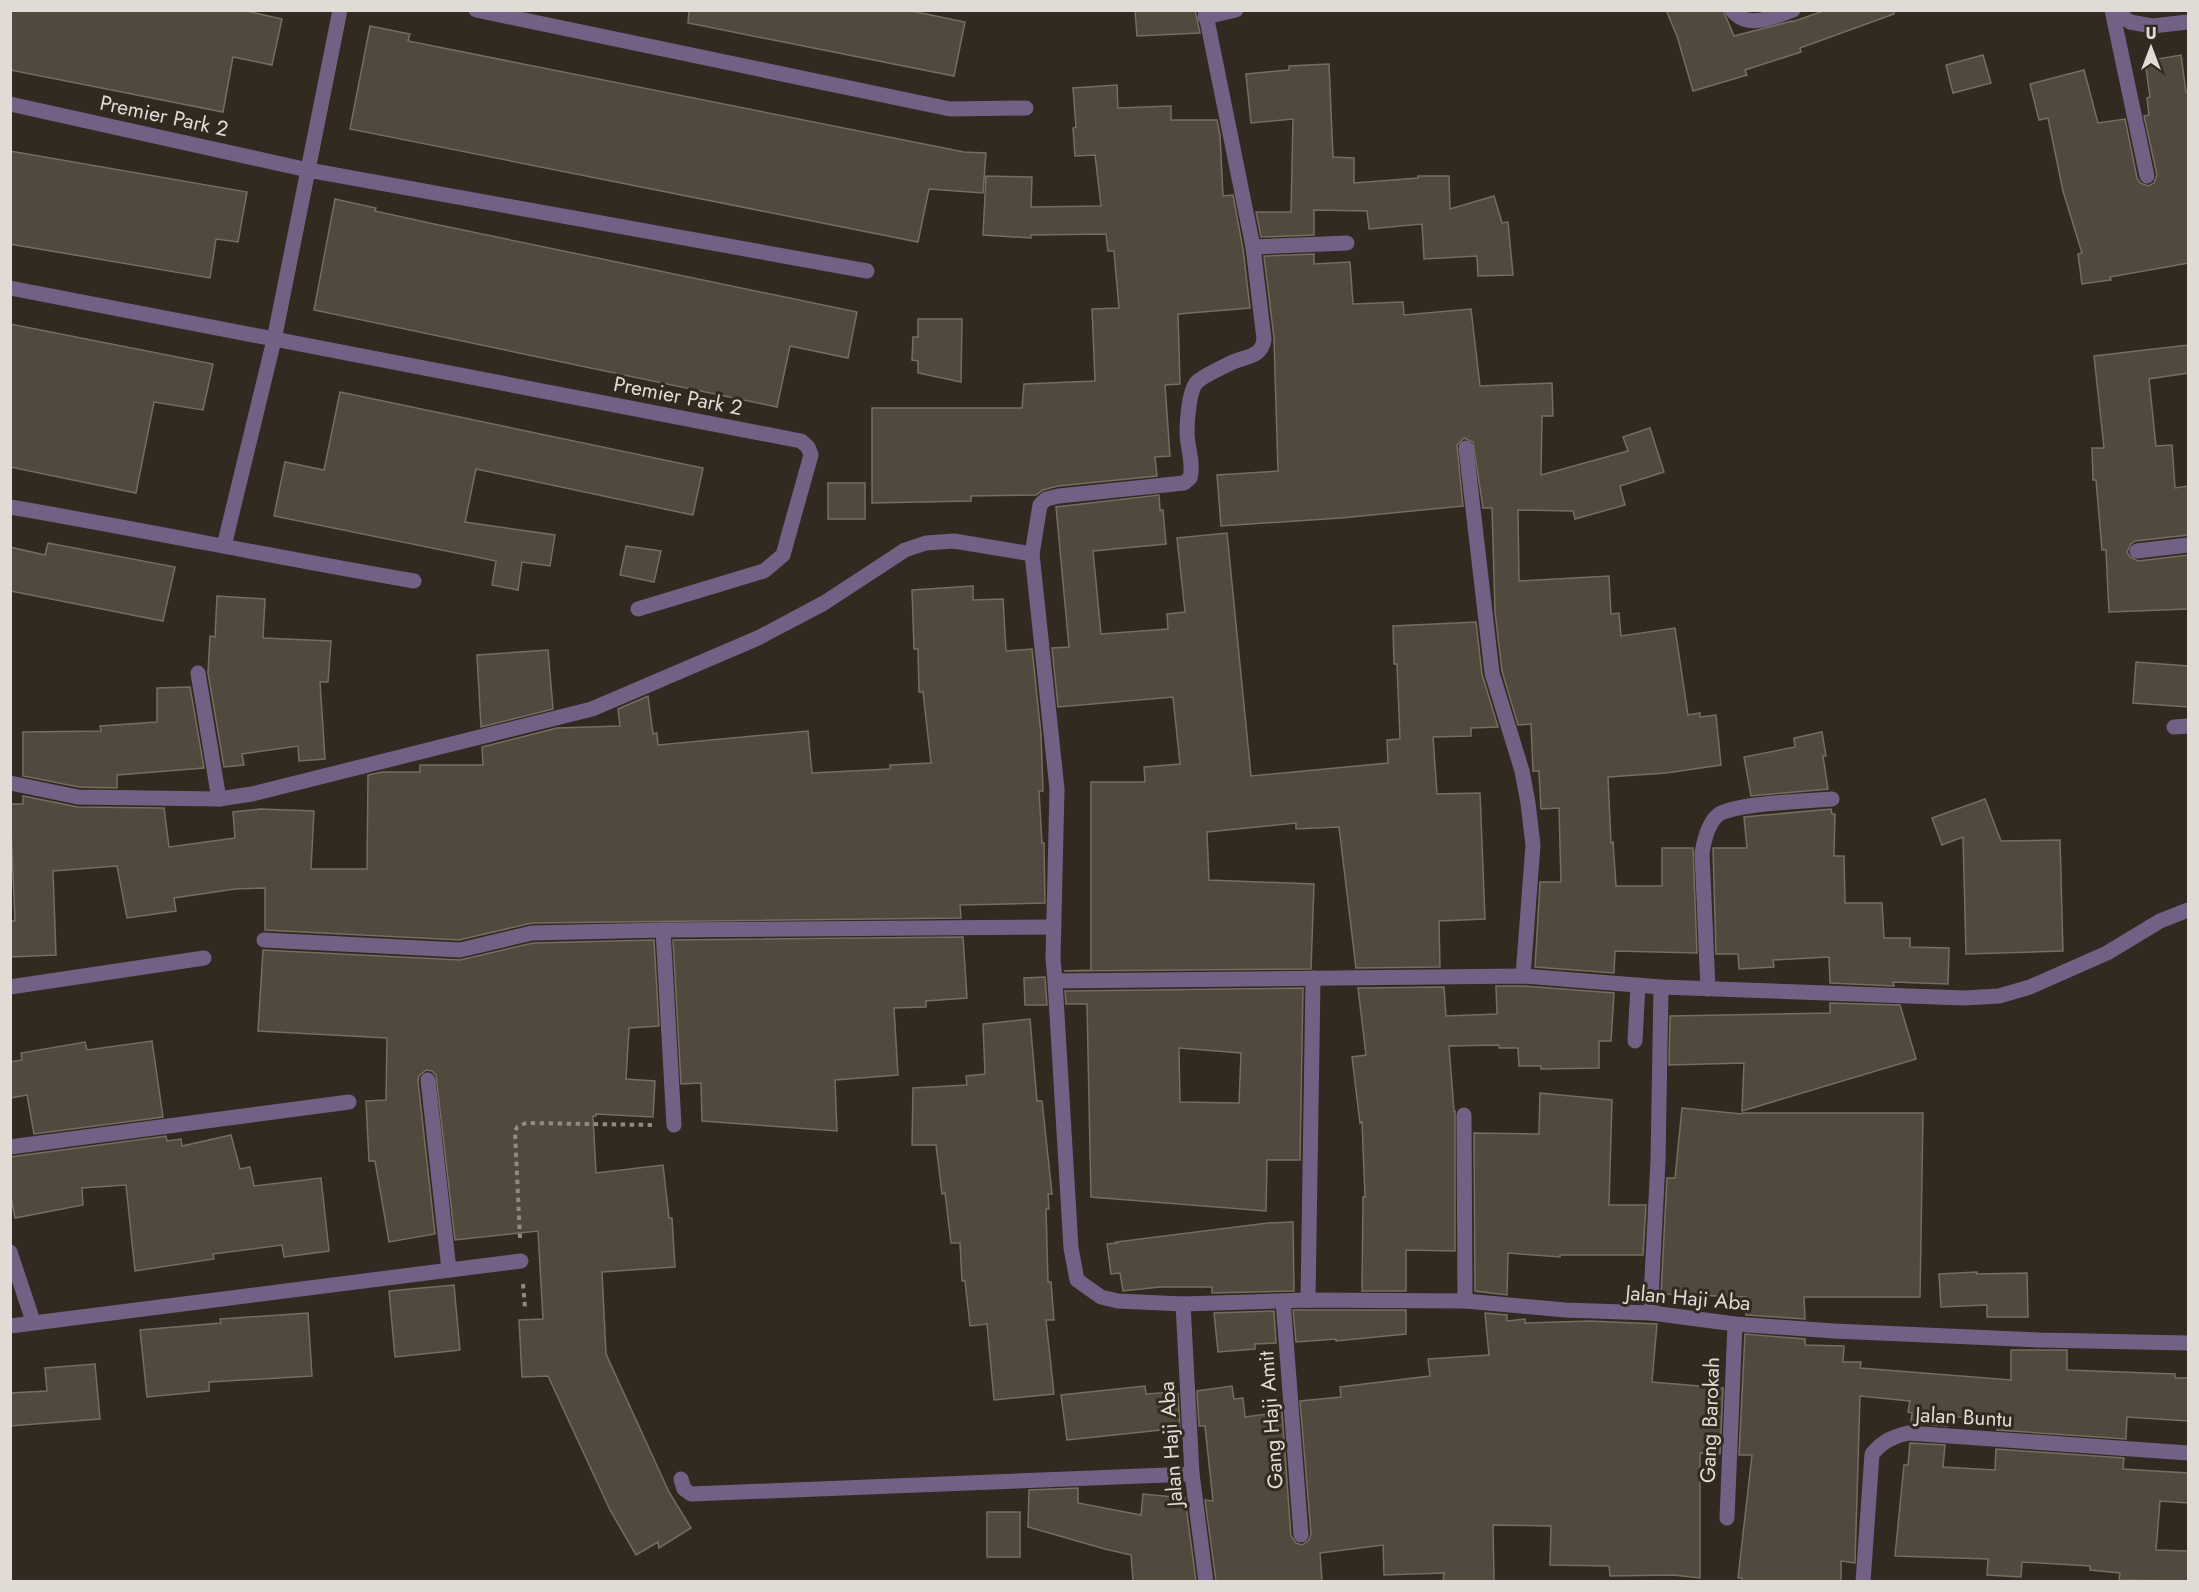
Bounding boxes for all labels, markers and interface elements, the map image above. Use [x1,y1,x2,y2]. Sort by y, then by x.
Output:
north arrow [2121,18,2181,78]
text: U [2145,22,2157,45]
street label: Premier Park 2 [97,88,231,144]
street label: Premier Park 2 [611,369,745,423]
street label: Jalan Haji Aba [1621,1277,1752,1318]
street label: Gang Haji Amit [1251,1350,1291,1490]
street label: Gang Barokah [1693,1356,1727,1484]
street label: Jalan Haji Aba [1152,1380,1191,1511]
street label: Jalan Buntu [1912,1399,2013,1435]

